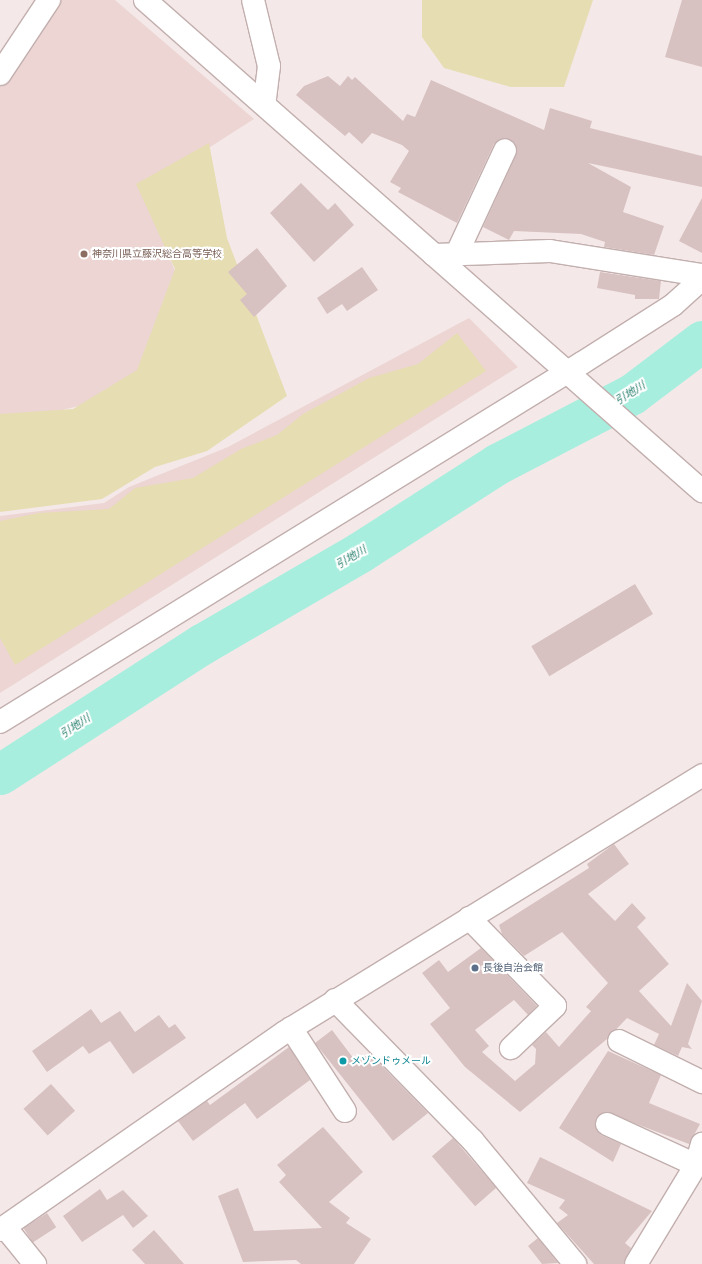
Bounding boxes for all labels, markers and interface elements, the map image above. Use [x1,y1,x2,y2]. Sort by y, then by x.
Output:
place label: 神奈川県立藤沢総合高等学校 [92,248,222,260]
marker: 神奈川県立藤沢総合高等学校 [79,249,89,259]
water label: 引地川 [613,379,647,407]
water label: 引地川 [333,543,369,571]
water label: 引地川 [58,711,92,741]
place label: 長後自治会館 [483,962,543,974]
marker: 長後自治会館 [470,963,480,973]
place label: メゾンドゥメール [351,1055,431,1067]
marker: メゾンドゥメール [338,1056,348,1066]

